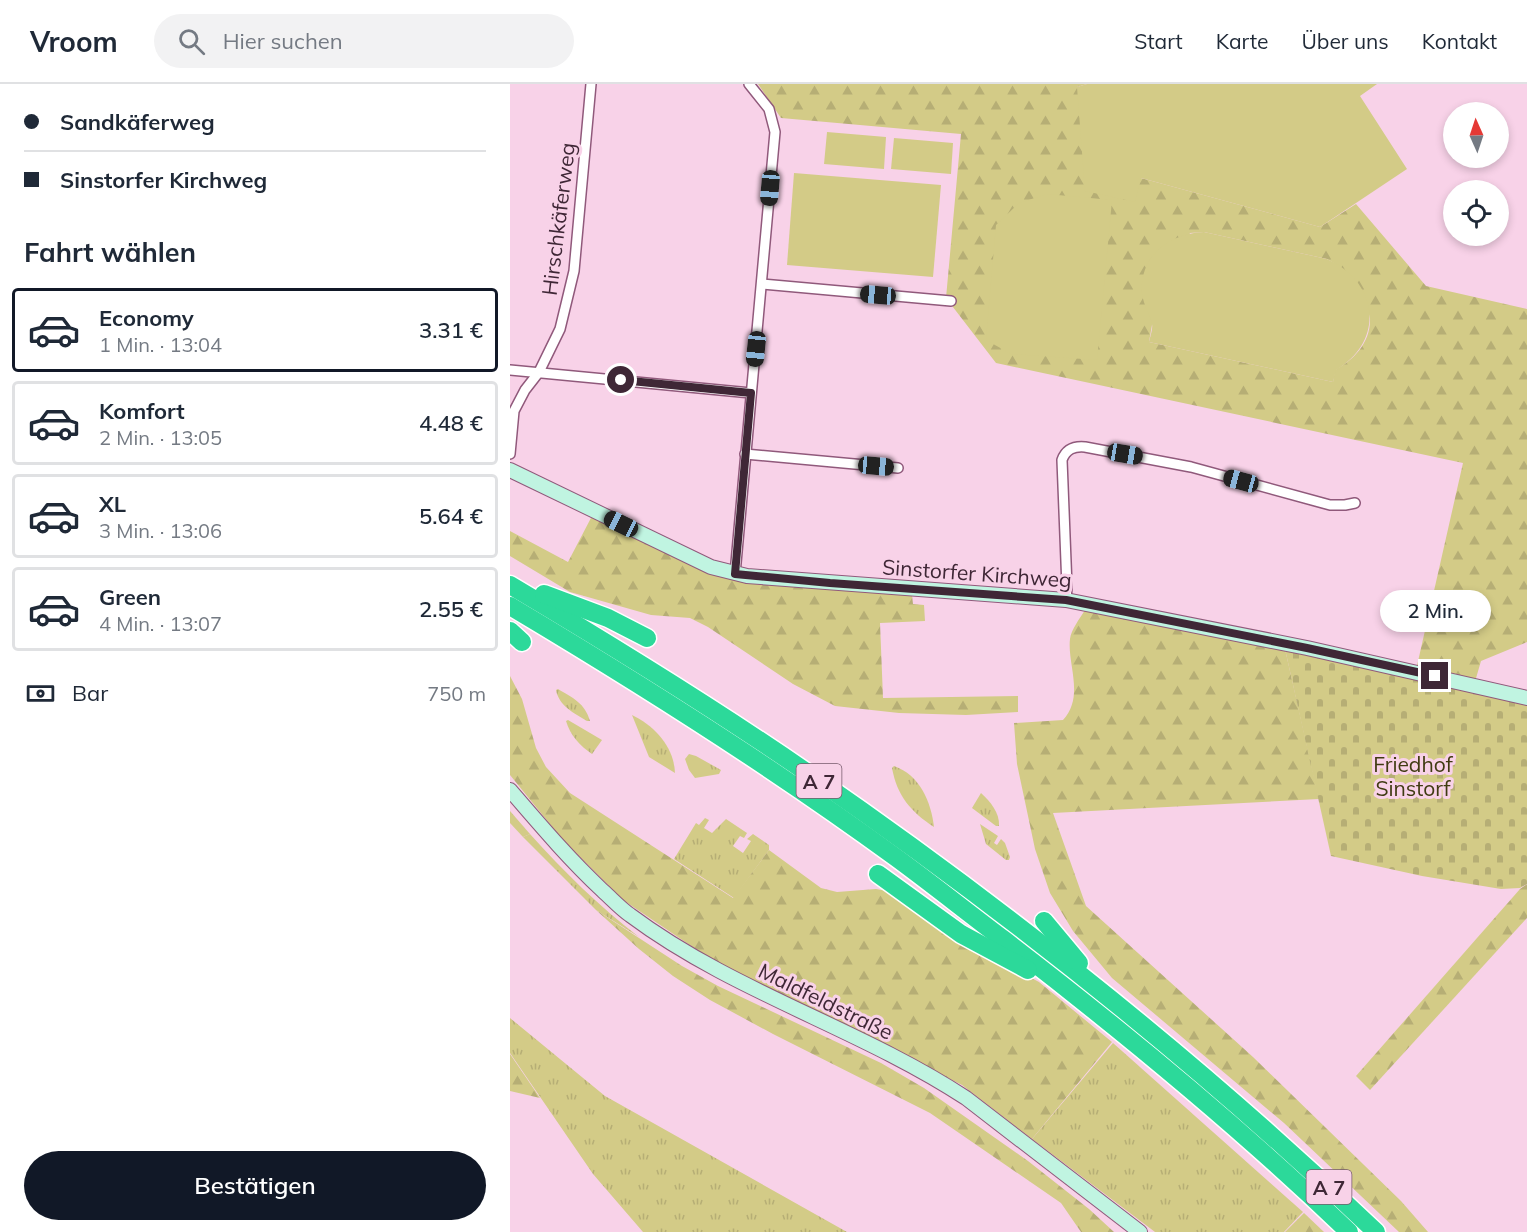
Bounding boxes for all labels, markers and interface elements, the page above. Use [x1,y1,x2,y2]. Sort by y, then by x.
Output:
search box [154,14,574,68]
text: Vroom [30,24,118,59]
icon: search [175,25,208,58]
text: Hier suchen [223,27,343,55]
text: Start [1134,28,1183,54]
text: Karte [1216,28,1268,54]
text: Über uns [1301,28,1389,54]
text: Kontakt [1422,28,1497,54]
north arrow [1443,102,1509,168]
map controls [1443,102,1509,246]
text: Sandkäferweg [60,108,215,136]
street label: Hirschkäferweg [536,141,580,297]
text: Sinstorfer Kirchweg [60,166,267,194]
car [759,169,781,207]
button: locate [1443,180,1509,246]
text: Fahrt wählen [24,235,196,269]
car [859,284,897,306]
icon: car [27,303,81,357]
text: Economy [99,304,194,332]
text: 3.31 € [419,316,483,344]
car [745,330,767,368]
text: 1 Min. · 13:04 [99,332,222,357]
route start [607,366,634,393]
icon: car [27,396,81,450]
text: Komfort [99,397,185,425]
text: 4.48 € [419,409,483,437]
text: 2 Min. · 13:05 [99,425,222,450]
car [1106,442,1144,466]
car [857,455,895,477]
car [1221,468,1261,494]
icon: car [27,489,81,543]
text: XL [99,490,126,518]
text: 5.64 € [419,502,483,530]
car [601,508,641,540]
text: 3 Min. · 13:06 [99,518,222,543]
street label: Sinstorfer Kirchweg [881,553,1073,593]
icon: car [27,582,81,636]
text: Green [99,583,161,611]
callout: 2 Min. [1380,589,1490,631]
text: 2.55 € [419,595,483,623]
text: 2 Min. [1407,598,1464,623]
text: 4 Min. · 13:07 [99,611,222,636]
route end [1421,662,1448,689]
icon: cash [24,677,57,710]
text: Bar [72,679,108,707]
text: 750 m [427,681,486,706]
park label: Friedhof Sinstorf [1373,751,1454,801]
road number: A 7 [796,764,842,798]
street label: Maldfeldstraße [754,957,898,1045]
button: Bestätigen [24,1151,486,1220]
road number: A 7 [1306,1170,1352,1204]

